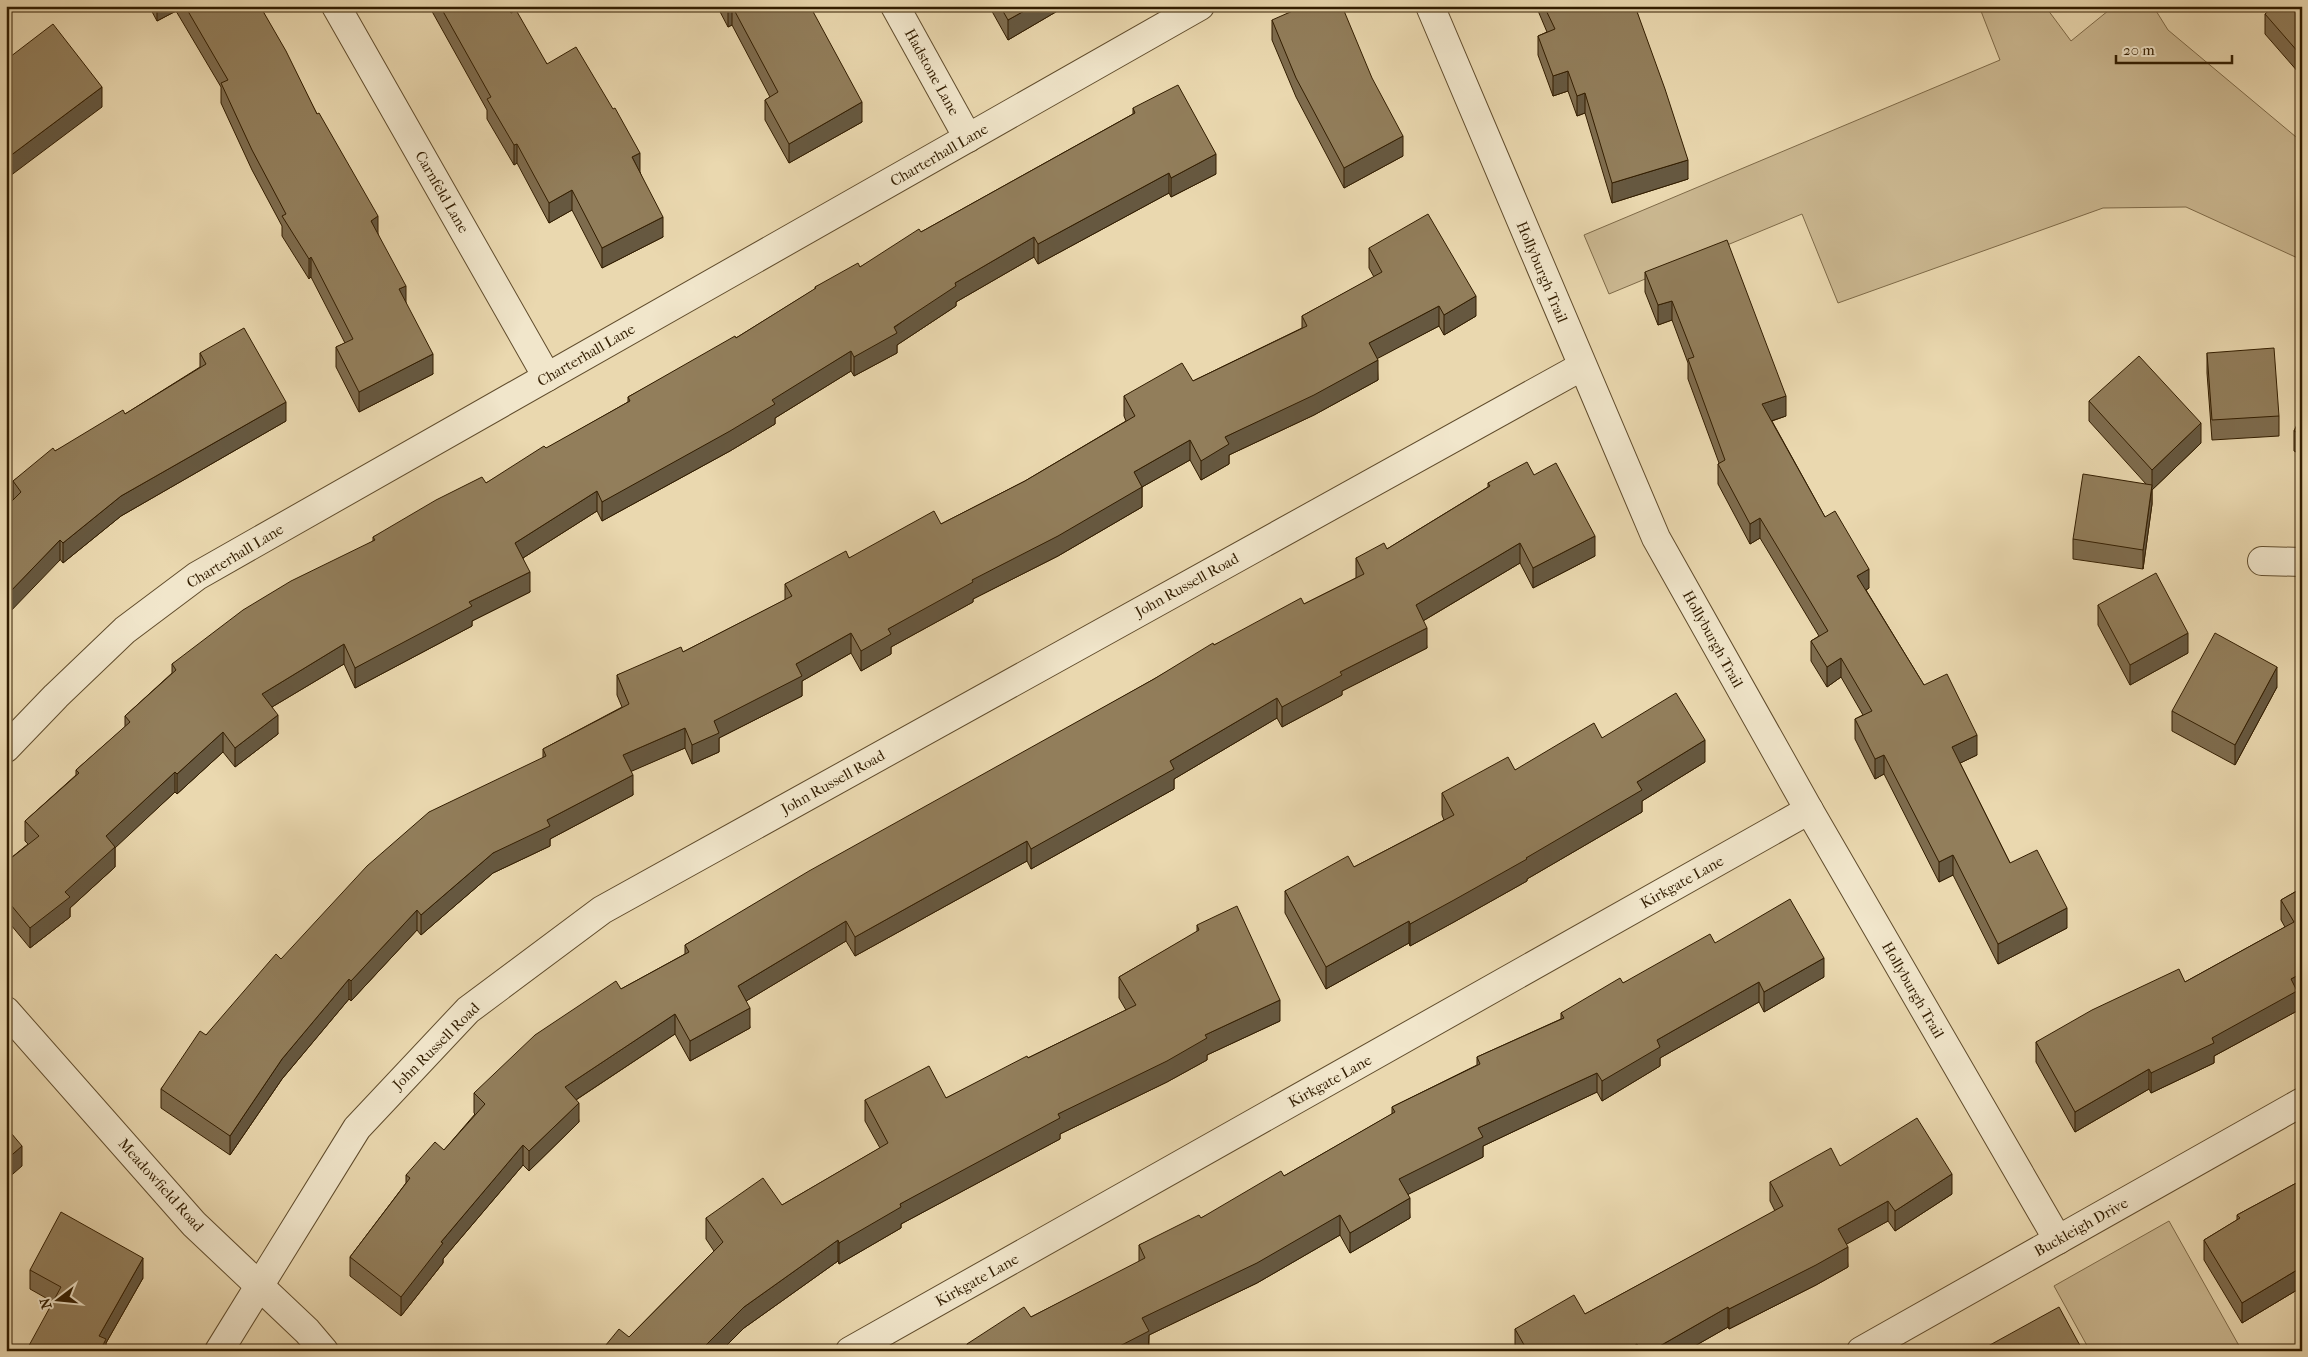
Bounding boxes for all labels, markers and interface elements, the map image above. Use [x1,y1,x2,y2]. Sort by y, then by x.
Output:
street label: Hadstone Lane [901,25,964,119]
scale bar [2116,32,2232,64]
text: 20 m [2123,41,2155,59]
street label: Charterhall Lane [887,119,992,190]
street label: Carnfeld Lane [411,148,473,237]
street label: Hollyburgh Trail [1513,219,1571,325]
street label: Charterhall Lane [534,319,639,390]
street label: Charterhall Lane [183,520,287,592]
street label: John Russell Road [1131,549,1243,621]
street label: Hollyburgh Trail [1679,587,1747,691]
street label: John Russell Road [777,746,889,818]
street label: Kirkgate Lane [1637,851,1727,912]
street label: Hollyburgh Trail [1878,939,1948,1041]
street label: John Russell Road [388,998,484,1094]
street label: Kirkgate Lane [1285,1050,1375,1111]
street label: Meadowfield Road [114,1135,208,1236]
street label: Buckleigh Drive [2031,1193,2132,1260]
street label: Kirkgate Lane [932,1249,1022,1310]
north arrow [32,1274,82,1324]
text: N [36,1296,56,1311]

